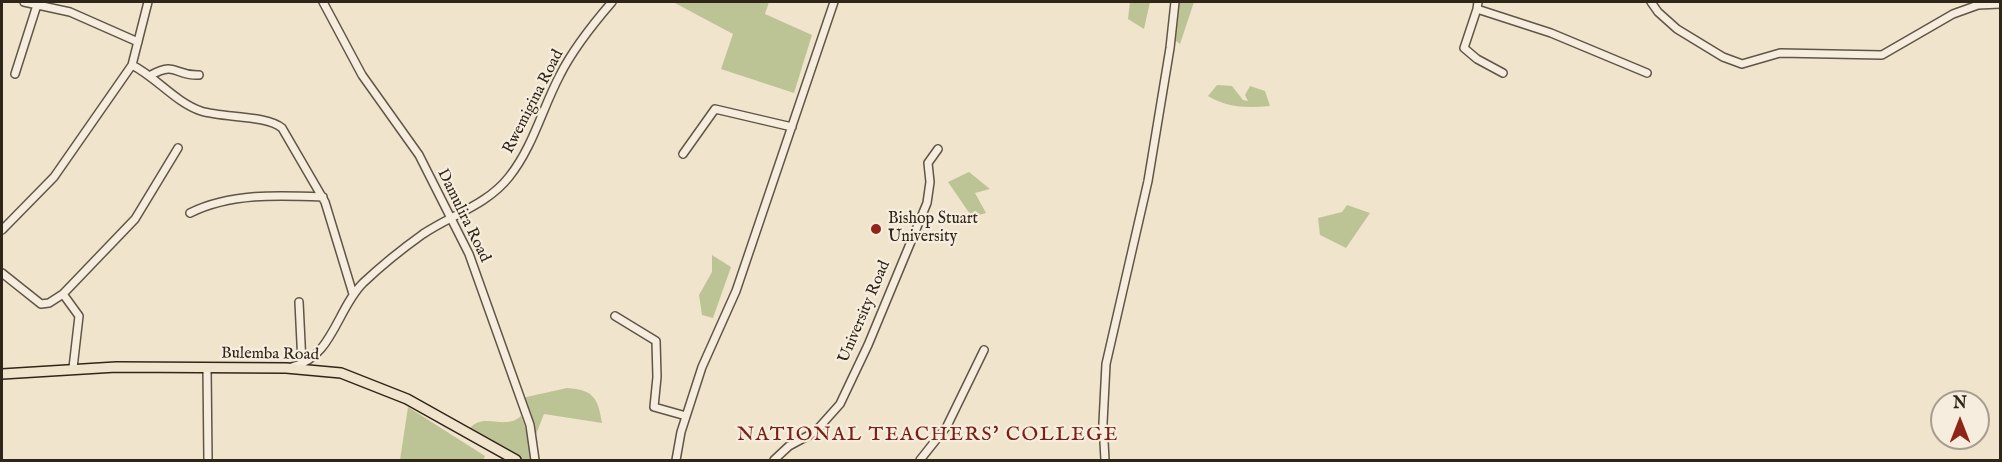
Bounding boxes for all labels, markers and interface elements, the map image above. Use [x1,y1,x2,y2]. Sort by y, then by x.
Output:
street label: Rwemigina Road [500,47,568,157]
street label: Damulira Road [432,166,494,266]
place label: Bishop Stuart University [888,210,978,248]
marker: Bishop Stuart University [869,222,883,236]
street label: University Road [835,258,895,366]
street label: Bulemba Road [221,345,319,365]
north arrow [1930,390,1990,450]
text: N [1953,394,1967,414]
district label: NATIONAL TEACHERS' COLLEGE [737,424,1119,448]

